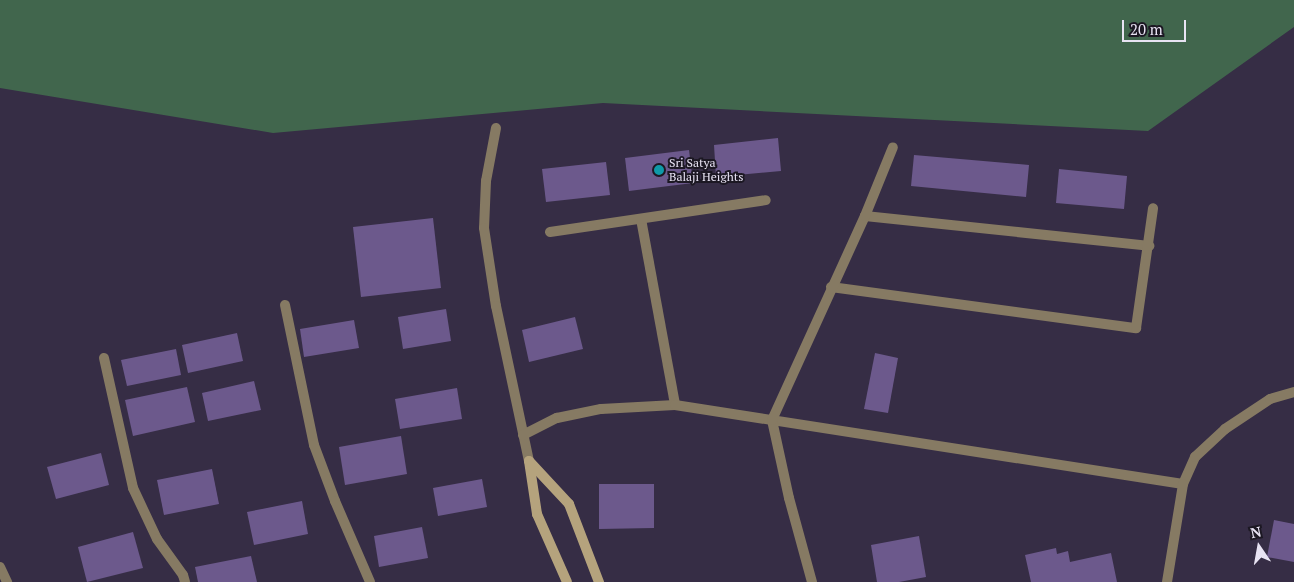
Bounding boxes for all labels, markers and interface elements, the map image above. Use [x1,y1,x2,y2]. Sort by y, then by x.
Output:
scale bar [1124,10,1188,42]
text: 20 m [1130,19,1163,39]
place label: Sri Satya Balaji Heights [669,156,743,184]
marker: Sri Satya Balaji Heights [653,164,665,176]
text: N [1249,521,1263,542]
north arrow [1234,522,1284,572]

